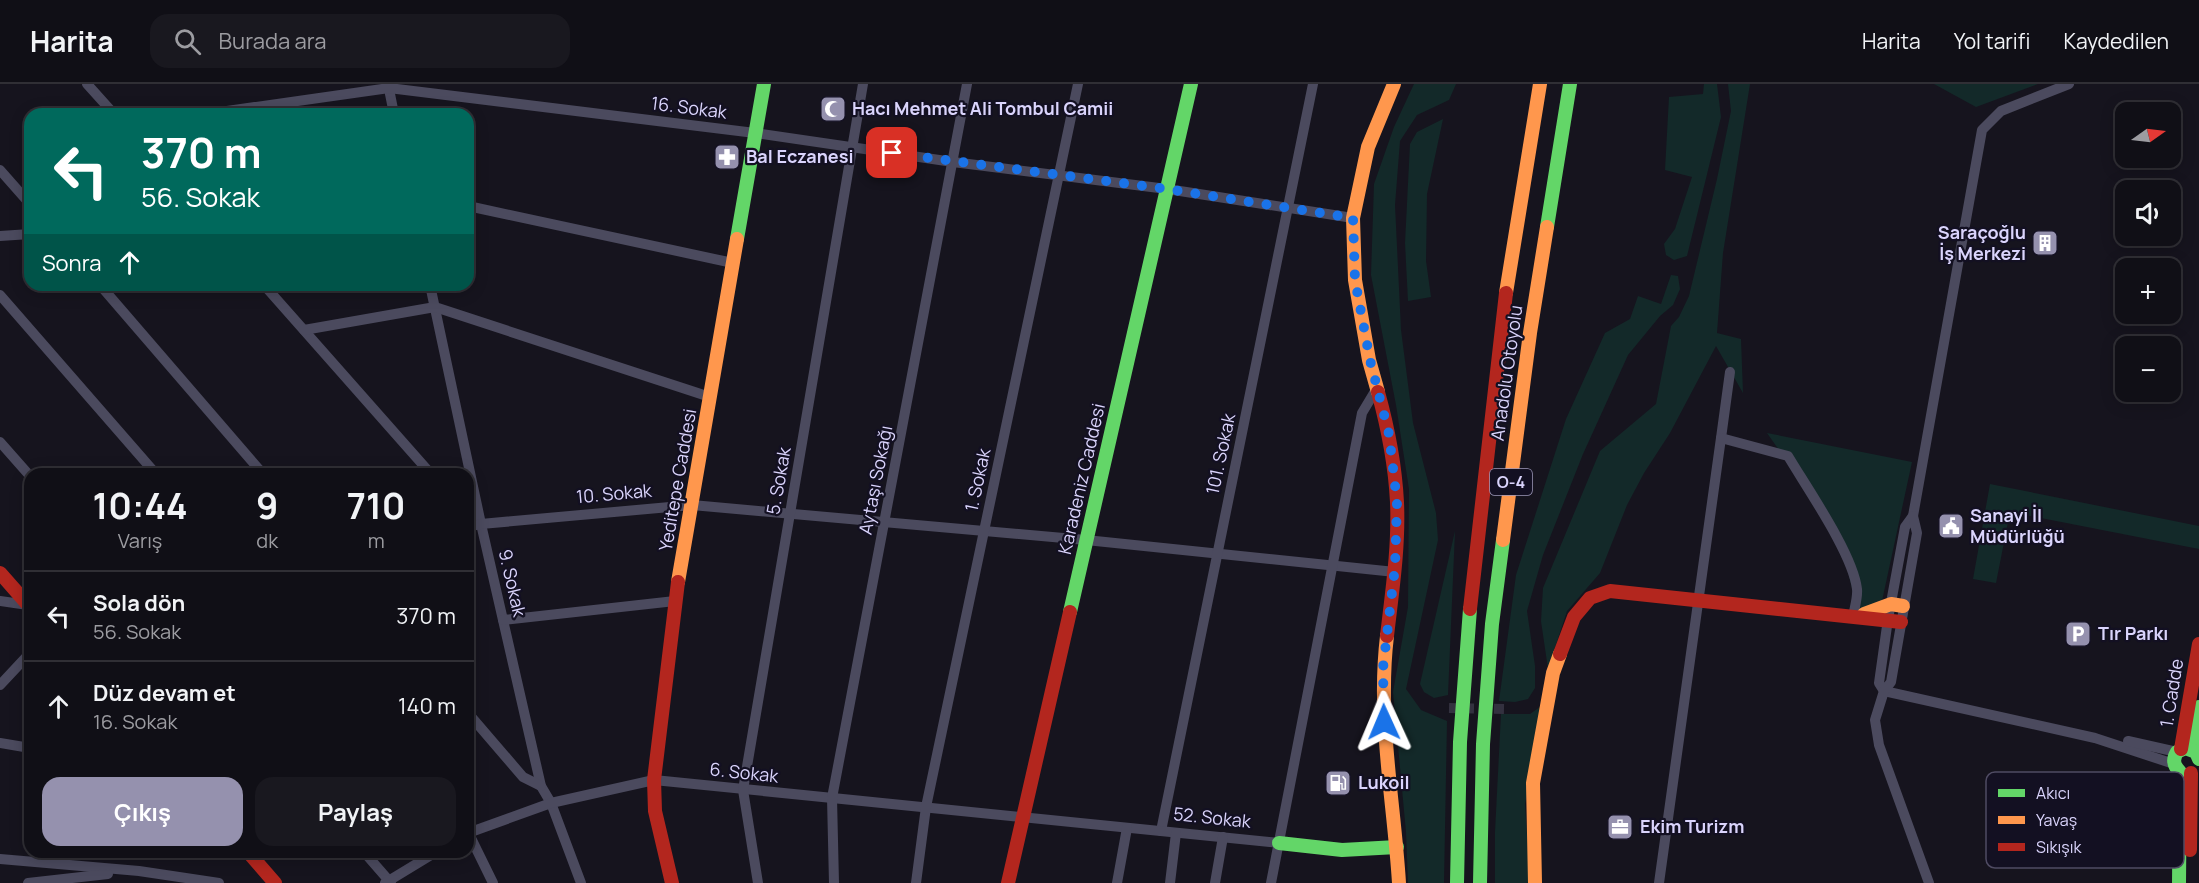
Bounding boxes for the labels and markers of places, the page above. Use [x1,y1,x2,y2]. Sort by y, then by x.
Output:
mosque icon: Hacı Mehmet Ali Tombul Camii [818,94,848,124]
place label: Hacı Mehmet Ali Tombul Camii [852,96,1113,120]
pin [866,127,917,178]
pharmacy icon: Bal Eczanesi [712,142,742,172]
place label: Bal Eczanesi [746,144,853,168]
place label: Saraçoğlu İş Merkezi [1938,220,2026,265]
building icon: Saraçoğlu İş Merkezi [2030,228,2060,258]
place label: Sanayi İl Müdürlüğü [1970,503,2065,548]
public building icon: Sanayi İl Müdürlüğü [1936,511,1966,541]
parking icon: Tır Parkı [2063,619,2093,649]
place label: Tır Parkı [2098,621,2168,645]
fuel station icon: Lukoil [1323,768,1353,798]
place label: Lukoil [1358,770,1410,794]
office icon: Ekim Turizm [1605,812,1635,842]
place label: Ekim Turizm [1640,814,1744,838]

